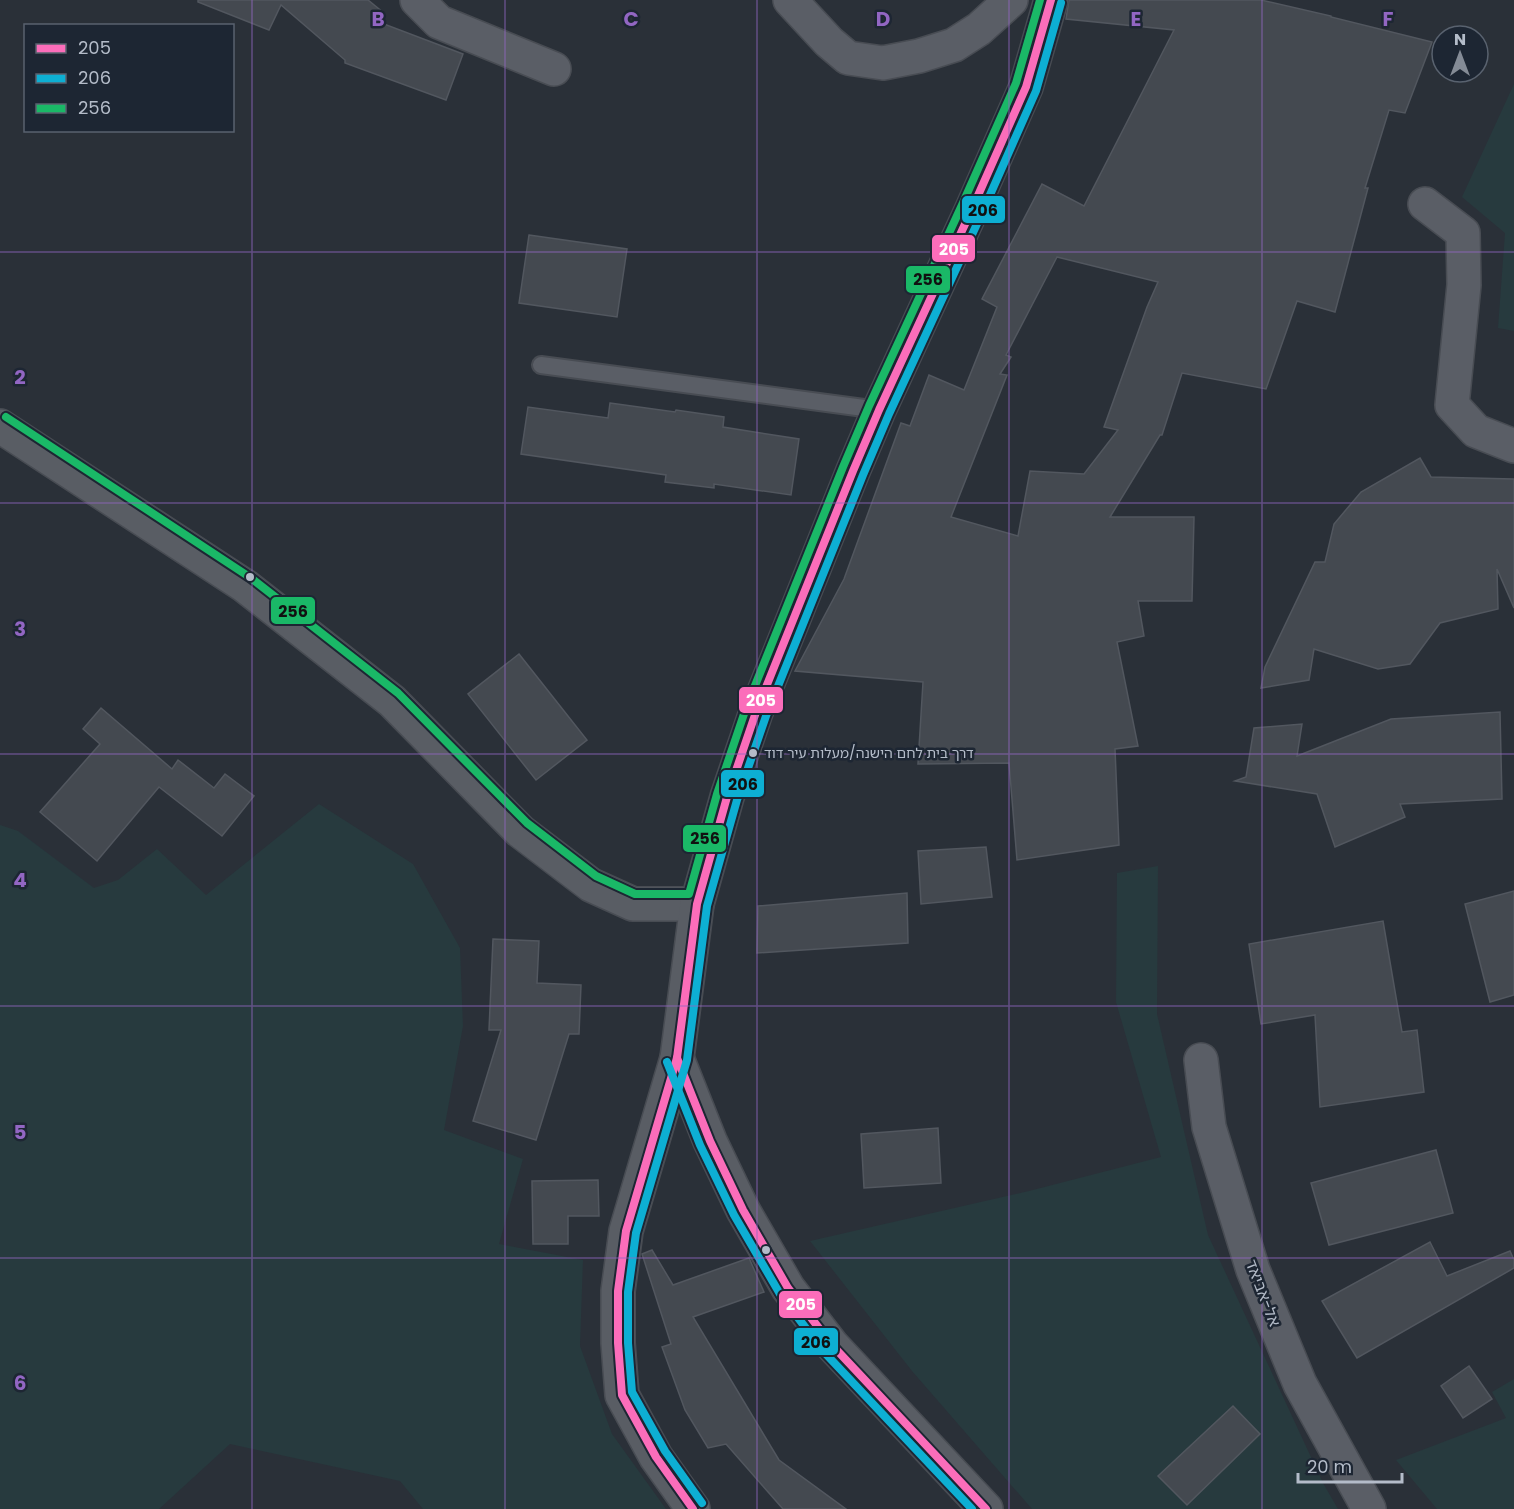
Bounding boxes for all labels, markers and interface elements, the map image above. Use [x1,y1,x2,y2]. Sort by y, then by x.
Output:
text: B [371,5,385,33]
text: C [623,5,639,33]
text: D [876,5,890,33]
text: E [1131,5,1141,33]
text: F [1383,5,1394,33]
legend [24,24,234,132]
north arrow [1430,24,1490,84]
text: N [1454,28,1466,51]
text: 205 [78,35,111,60]
text: 206 [78,65,111,90]
text: 256 [78,95,111,120]
line badge: 206 [961,195,1006,224]
text: 206 [968,199,998,222]
line badge: 205 [931,234,976,263]
text: 205 [939,238,969,261]
line badge: 256 [905,265,951,294]
text: 256 [913,268,943,291]
text: 2 [14,363,26,391]
unlabelled marker [244,571,256,583]
line badge: 256 [270,596,316,625]
text: 256 [278,600,308,623]
text: 3 [14,615,26,643]
line badge: 205 [738,686,784,714]
text: 205 [746,689,776,712]
place label: דרך בית לחם הישנה/מעלות עיר דוד [764,743,974,763]
marker: דרך בית לחם הישנה/מעלות עיר דוד [747,747,759,759]
line badge: 206 [720,769,765,798]
text: 206 [728,773,758,796]
line badge: 256 [682,824,727,853]
text: 256 [690,827,720,850]
text: 4 [13,866,27,894]
text: 5 [14,1118,27,1146]
unlabelled marker [760,1244,772,1256]
street label: אל-אביאד [1240,1256,1286,1330]
line badge: 205 [778,1290,823,1319]
text: 205 [786,1293,816,1316]
line badge: 206 [793,1327,839,1356]
text: 206 [801,1331,831,1354]
text: 6 [14,1369,26,1397]
scale bar [1298,1446,1402,1484]
text: 20 m [1307,1454,1352,1479]

